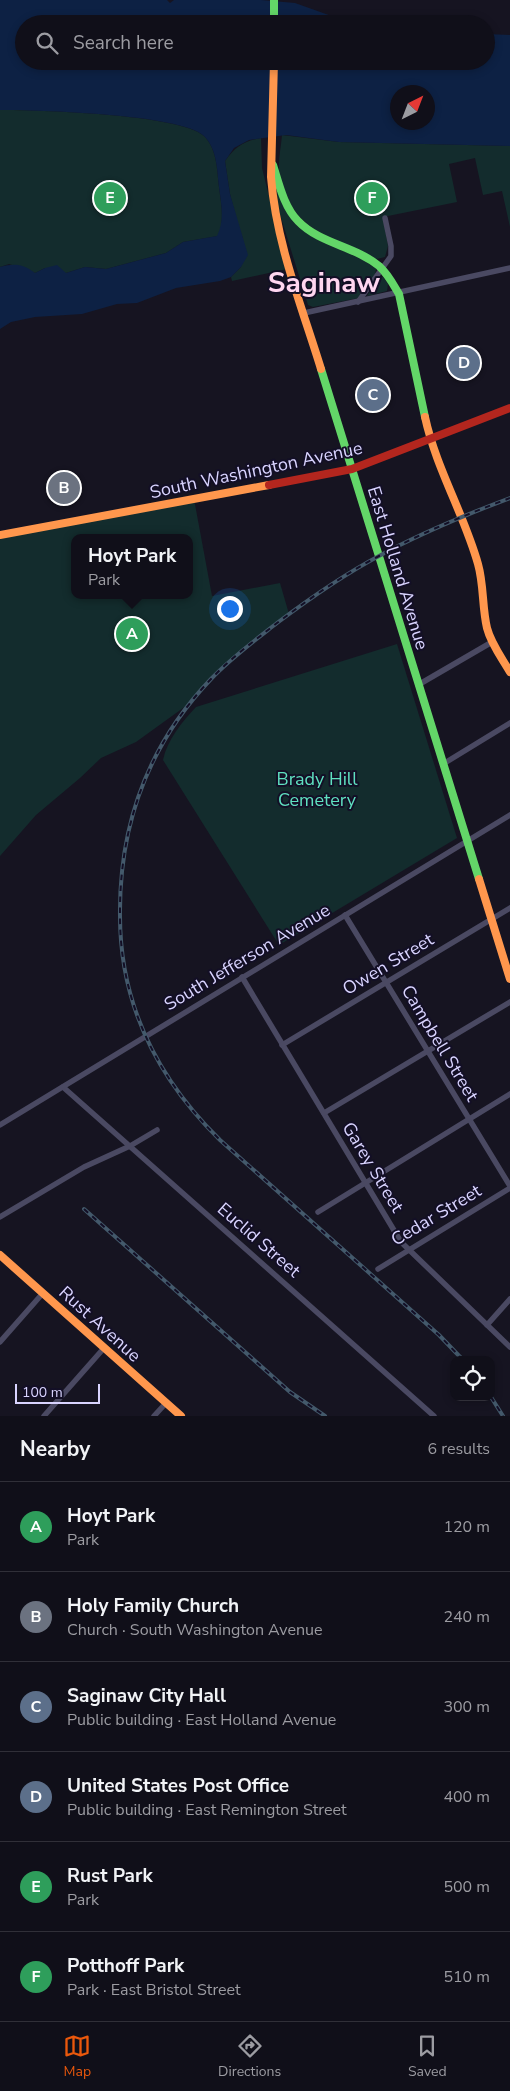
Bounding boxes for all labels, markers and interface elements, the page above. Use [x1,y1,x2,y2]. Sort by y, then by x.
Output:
search box [15,15,495,70]
icon: search [33,29,61,57]
text: Search here [73,30,174,56]
north arrow [390,85,435,130]
pin: E [94,179,126,217]
pin: F [356,179,388,217]
district label: Saginaw [268,264,380,302]
pin: D [448,344,480,382]
pin: C [357,376,389,414]
street label: South Washington Avenue [147,436,365,504]
pin: B [48,469,80,507]
street label: East Holland Avenue [362,483,434,653]
popup [71,534,193,599]
text: Hoyt Park [88,543,176,569]
text: Park [88,569,120,591]
your location [217,596,243,622]
pin: A [116,615,148,653]
park label: Brady Hill Cemetery [277,767,358,812]
street label: South Jefferson Avenue [159,898,335,1016]
street label: Owen Street [338,927,439,1001]
street label: Campbell Street [396,980,485,1106]
street label: Garey Street [337,1117,410,1217]
street label: Cedar Street [386,1178,486,1251]
street label: Euclid Street [212,1197,306,1283]
street label: Rust Avenue [54,1281,146,1367]
map controls [450,1356,495,1401]
button: locate [450,1356,495,1401]
scale bar [15,1381,100,1404]
text: 100 m [22,1383,63,1402]
text: Nearby [20,1435,90,1463]
text: 6 results [428,1438,490,1460]
text: Hoyt Park [67,1503,155,1529]
text: A [30,1516,42,1538]
text: 120 m [443,1516,490,1538]
text: Park [67,1529,99,1551]
text: Holy Family Church [67,1593,239,1619]
text: B [30,1606,42,1628]
text: 240 m [443,1606,490,1628]
text: Church · South Washington Avenue [67,1619,323,1641]
text: Saginaw City Hall [67,1683,226,1709]
text: C [31,1696,41,1718]
text: 300 m [443,1696,490,1718]
text: Public building · East Holland Avenue [67,1709,336,1731]
text: United States Post Office [67,1773,289,1799]
text: D [30,1786,42,1808]
text: 400 m [443,1786,490,1808]
text: Public building · East Remington Street [67,1799,347,1821]
text: Rust Park [67,1863,153,1889]
text: E [31,1876,41,1898]
text: 500 m [443,1876,490,1898]
text: Park [67,1889,99,1911]
text: Potthoff Park [67,1953,184,1979]
text: F [32,1966,41,1988]
text: 510 m [443,1966,490,1988]
text: Park · East Bristol Street [67,1979,241,2001]
tab: Map [63,2032,91,2081]
tab: Directions [218,2032,281,2081]
tab: Saved [408,2032,447,2081]

